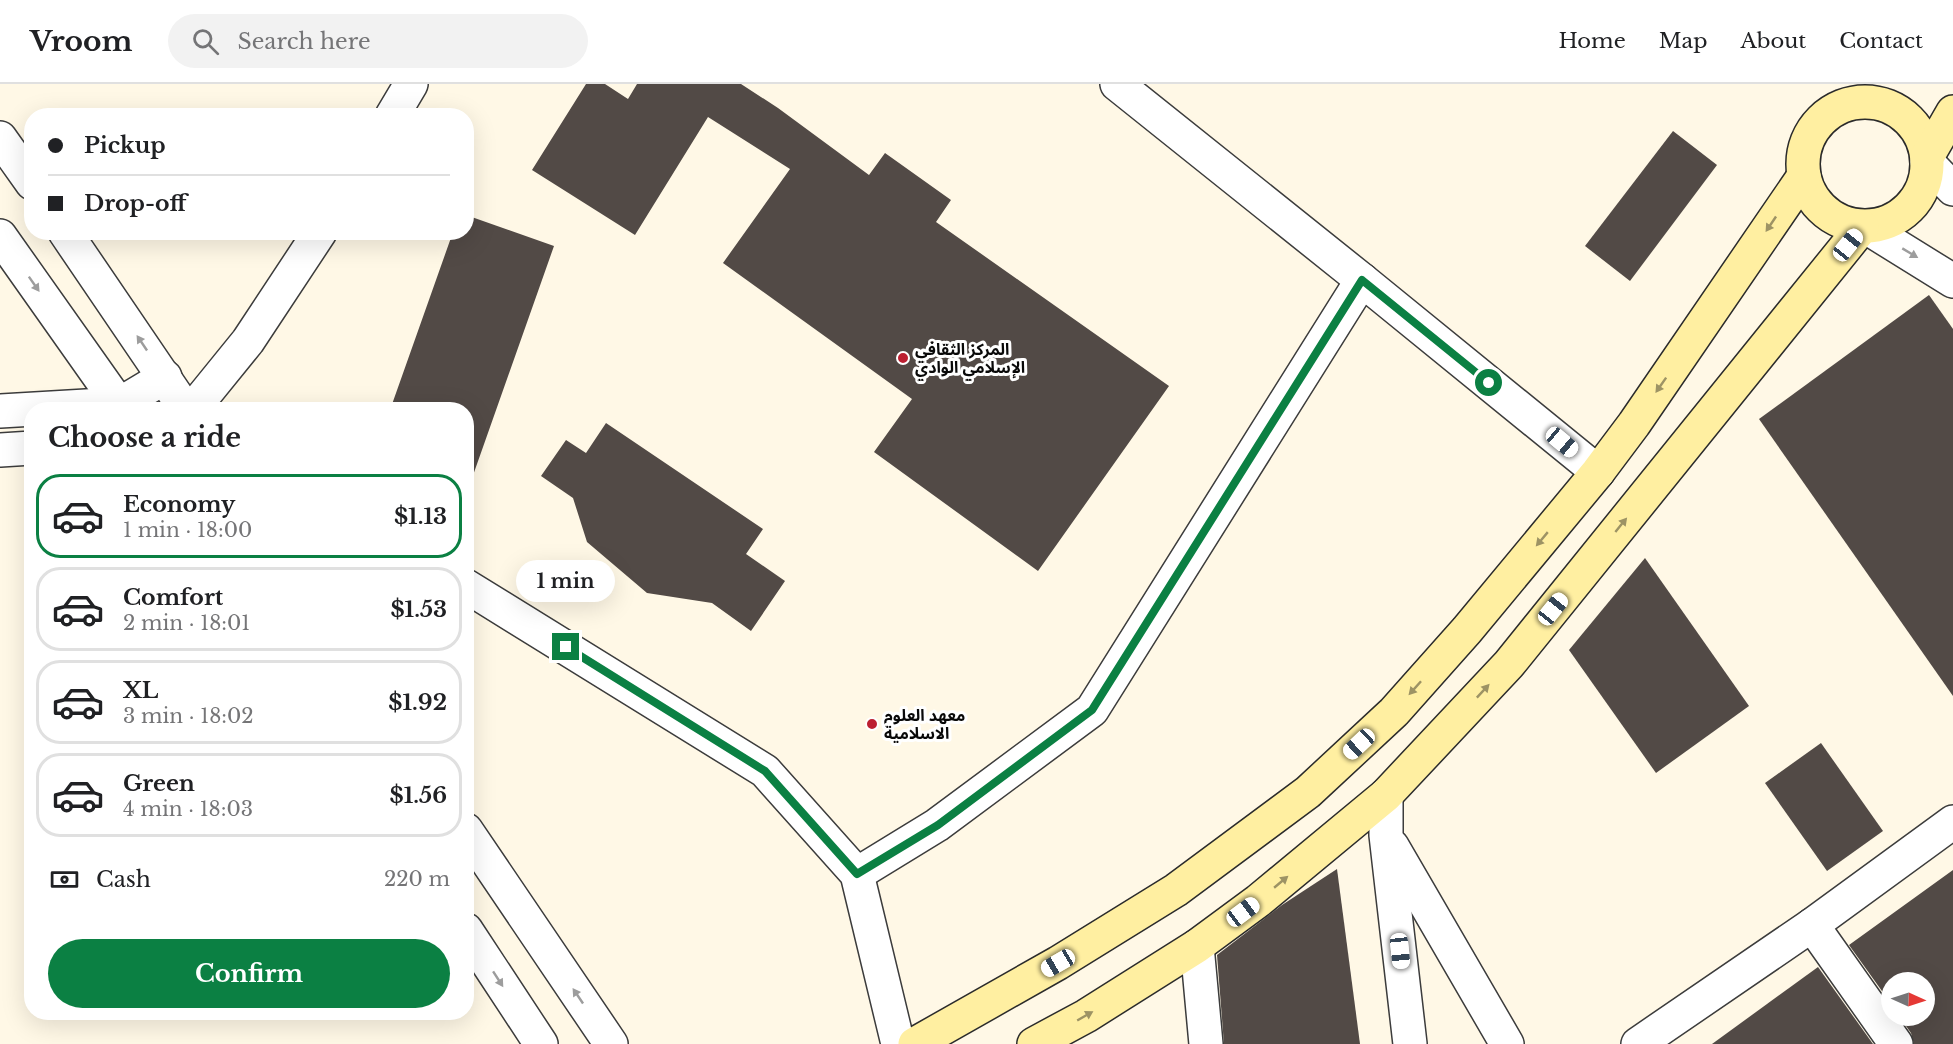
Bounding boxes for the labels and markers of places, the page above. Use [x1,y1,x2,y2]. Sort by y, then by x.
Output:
place label: المركز الثقافي الإسلامي الوادي [915,339,1025,381]
marker: المركز الثقافي الإسلامي الوادي [896,351,910,365]
place label: معهد العلوم الاسلامية [884,705,965,743]
marker: معهد العلوم الاسلامية [865,717,879,731]

